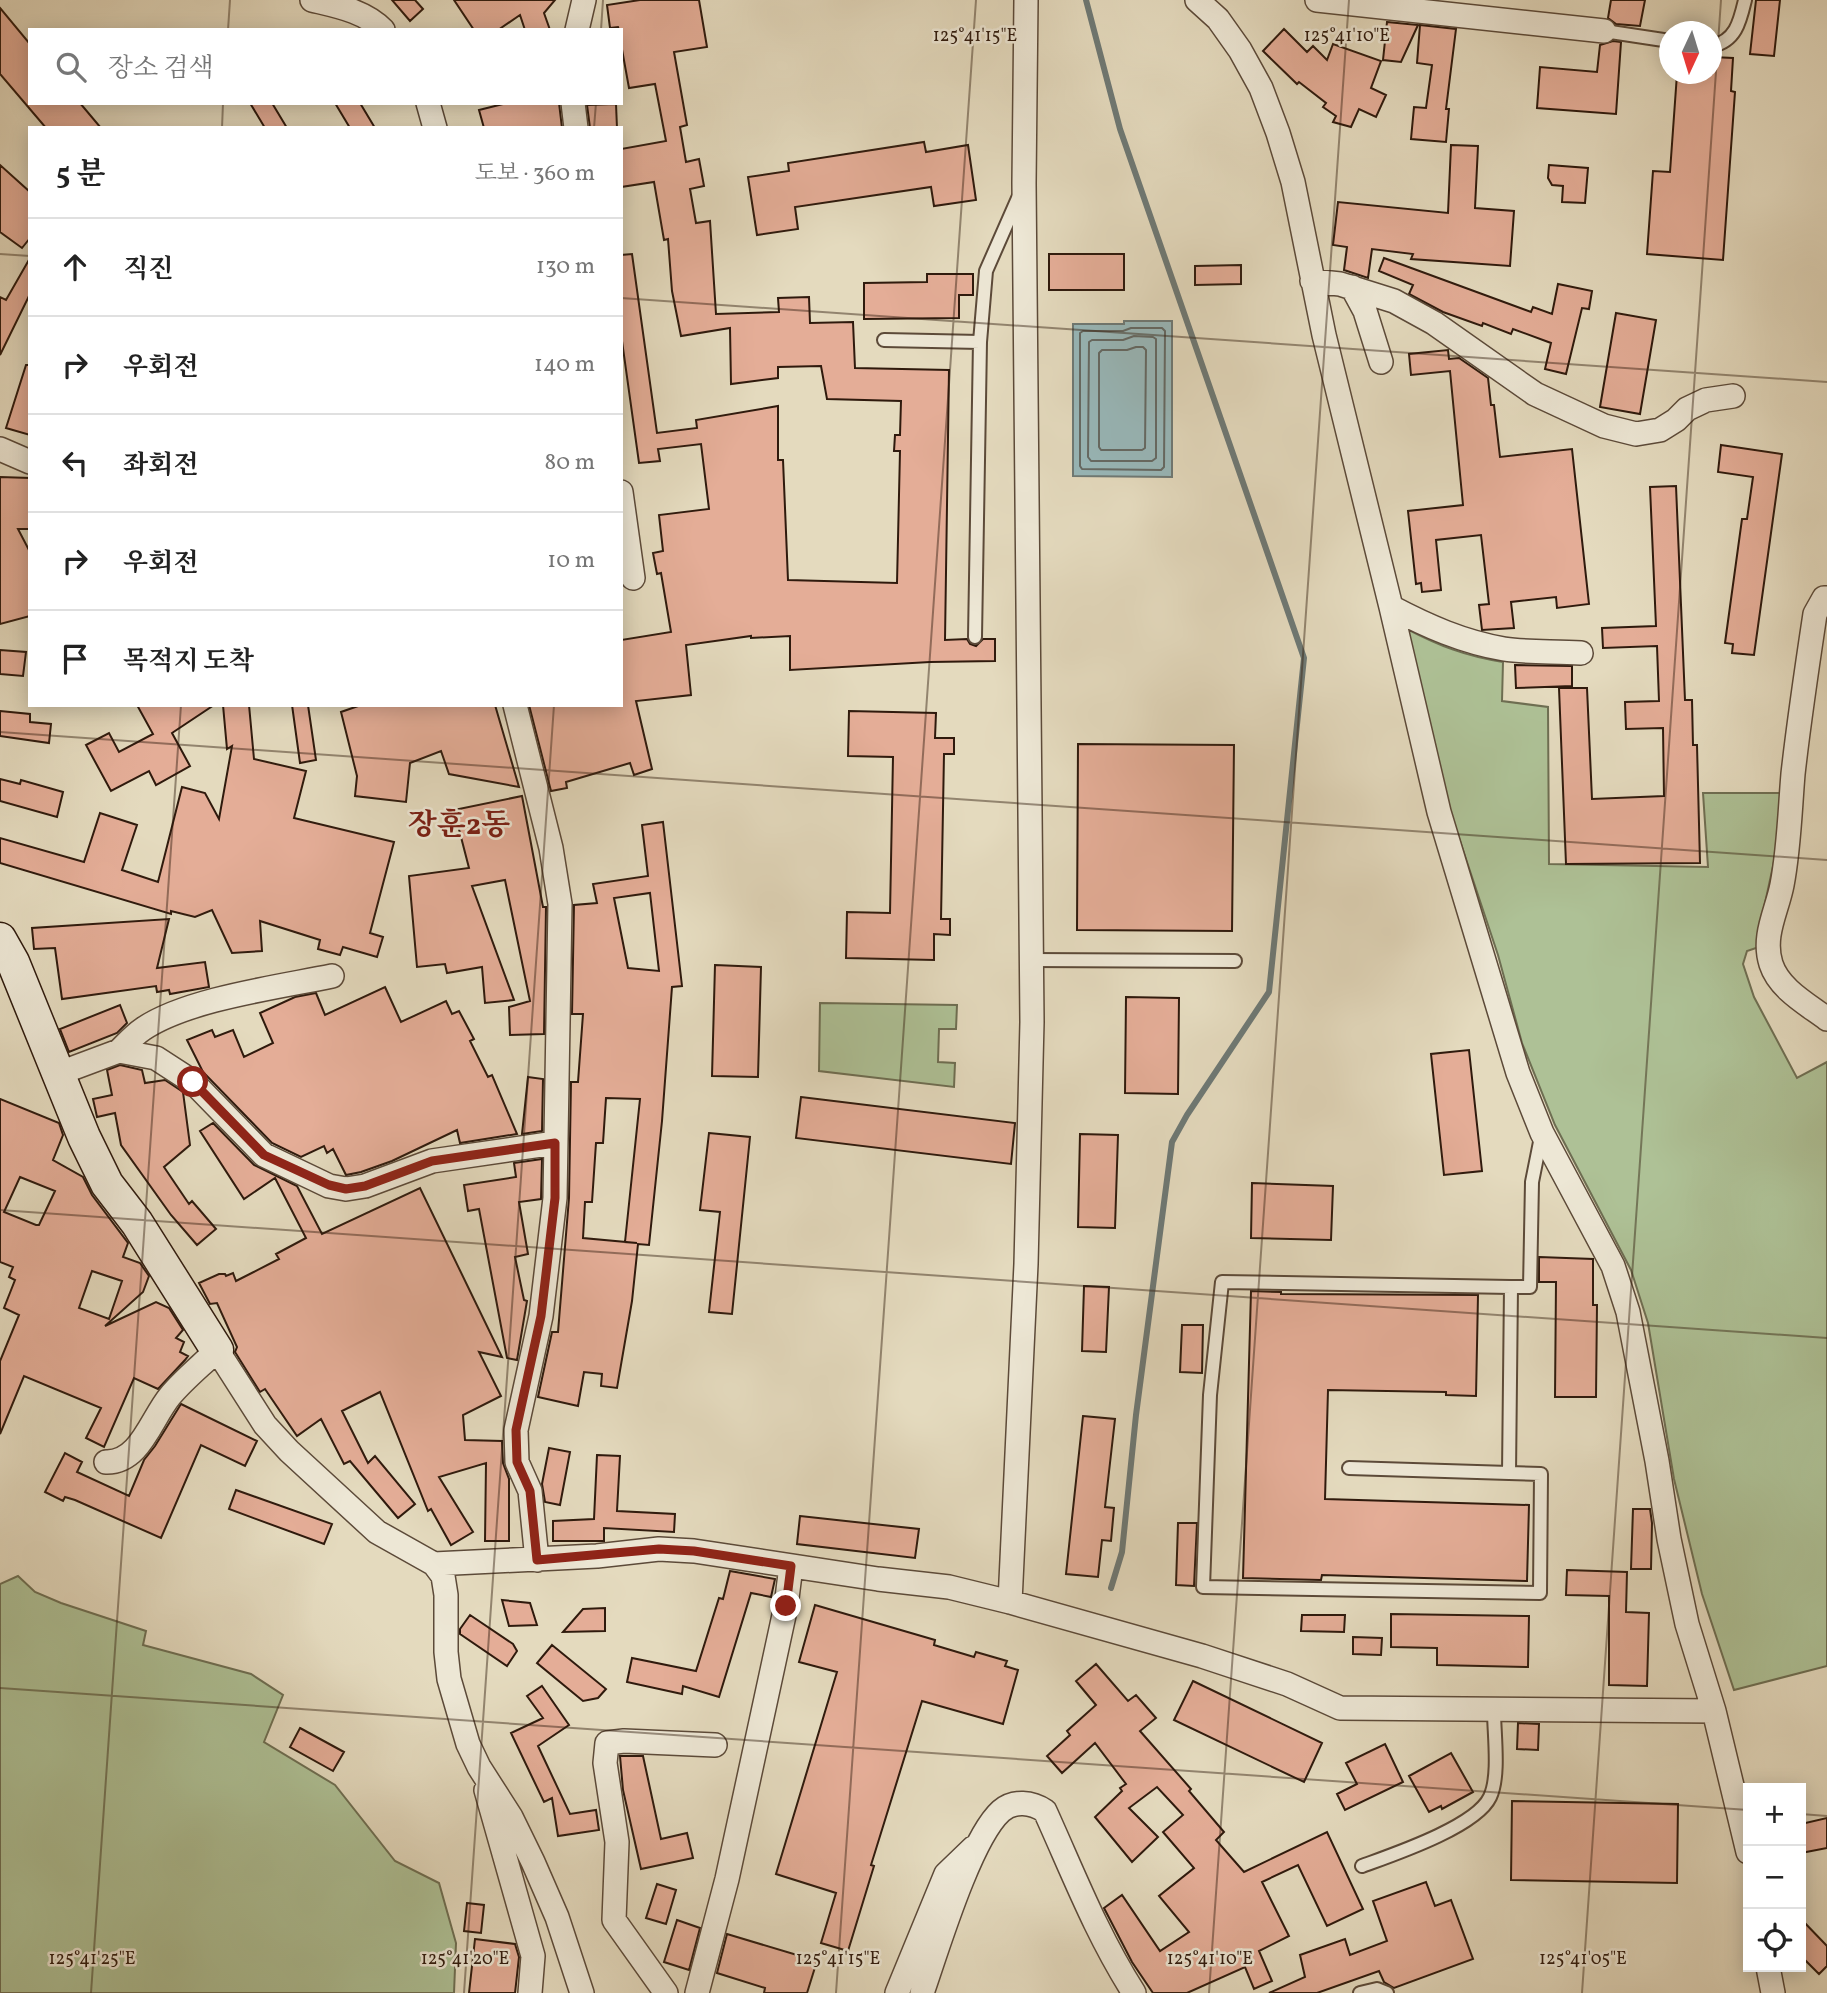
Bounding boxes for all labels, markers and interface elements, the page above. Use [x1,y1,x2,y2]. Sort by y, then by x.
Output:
north arrow [1659,21,1722,84]
text: 125°41'15"E [933,24,1017,49]
text: 125°41'10"E [1304,24,1390,49]
search box [28,28,623,105]
icon: search [52,48,90,86]
text: 장소 검색 [108,51,214,87]
text: 5 분 [56,154,105,196]
text: 도보 · 360 m [475,158,595,190]
icon: ahead [56,248,94,286]
text: 130 m [536,251,595,283]
text: 직진 [123,252,173,288]
icon: right [56,346,94,384]
text: 140 m [534,349,595,381]
text: 우회전 [123,350,198,386]
icon: left [56,444,94,482]
text: 80 m [545,447,595,479]
text: 좌회전 [123,448,198,484]
icon: right [56,542,94,580]
text: 10 m [547,545,595,577]
text: 우회전 [123,546,198,582]
icon: arrive [56,640,94,678]
text: 목적지 도착 [123,644,254,680]
district label: 장훈2동 [408,805,510,847]
route start [177,1066,208,1097]
route end [770,1590,801,1621]
map controls [1743,1783,1806,1972]
button: + [1743,1783,1806,1846]
button: − [1743,1846,1806,1909]
button: locate [1743,1909,1806,1972]
text: 125°41'25"E [48,1947,136,1972]
text: 125°41'20"E [421,1947,510,1972]
text: 125°41'15"E [796,1947,880,1972]
text: 125°41'10"E [1167,1947,1253,1972]
text: 125°41'05"E [1539,1947,1627,1972]

